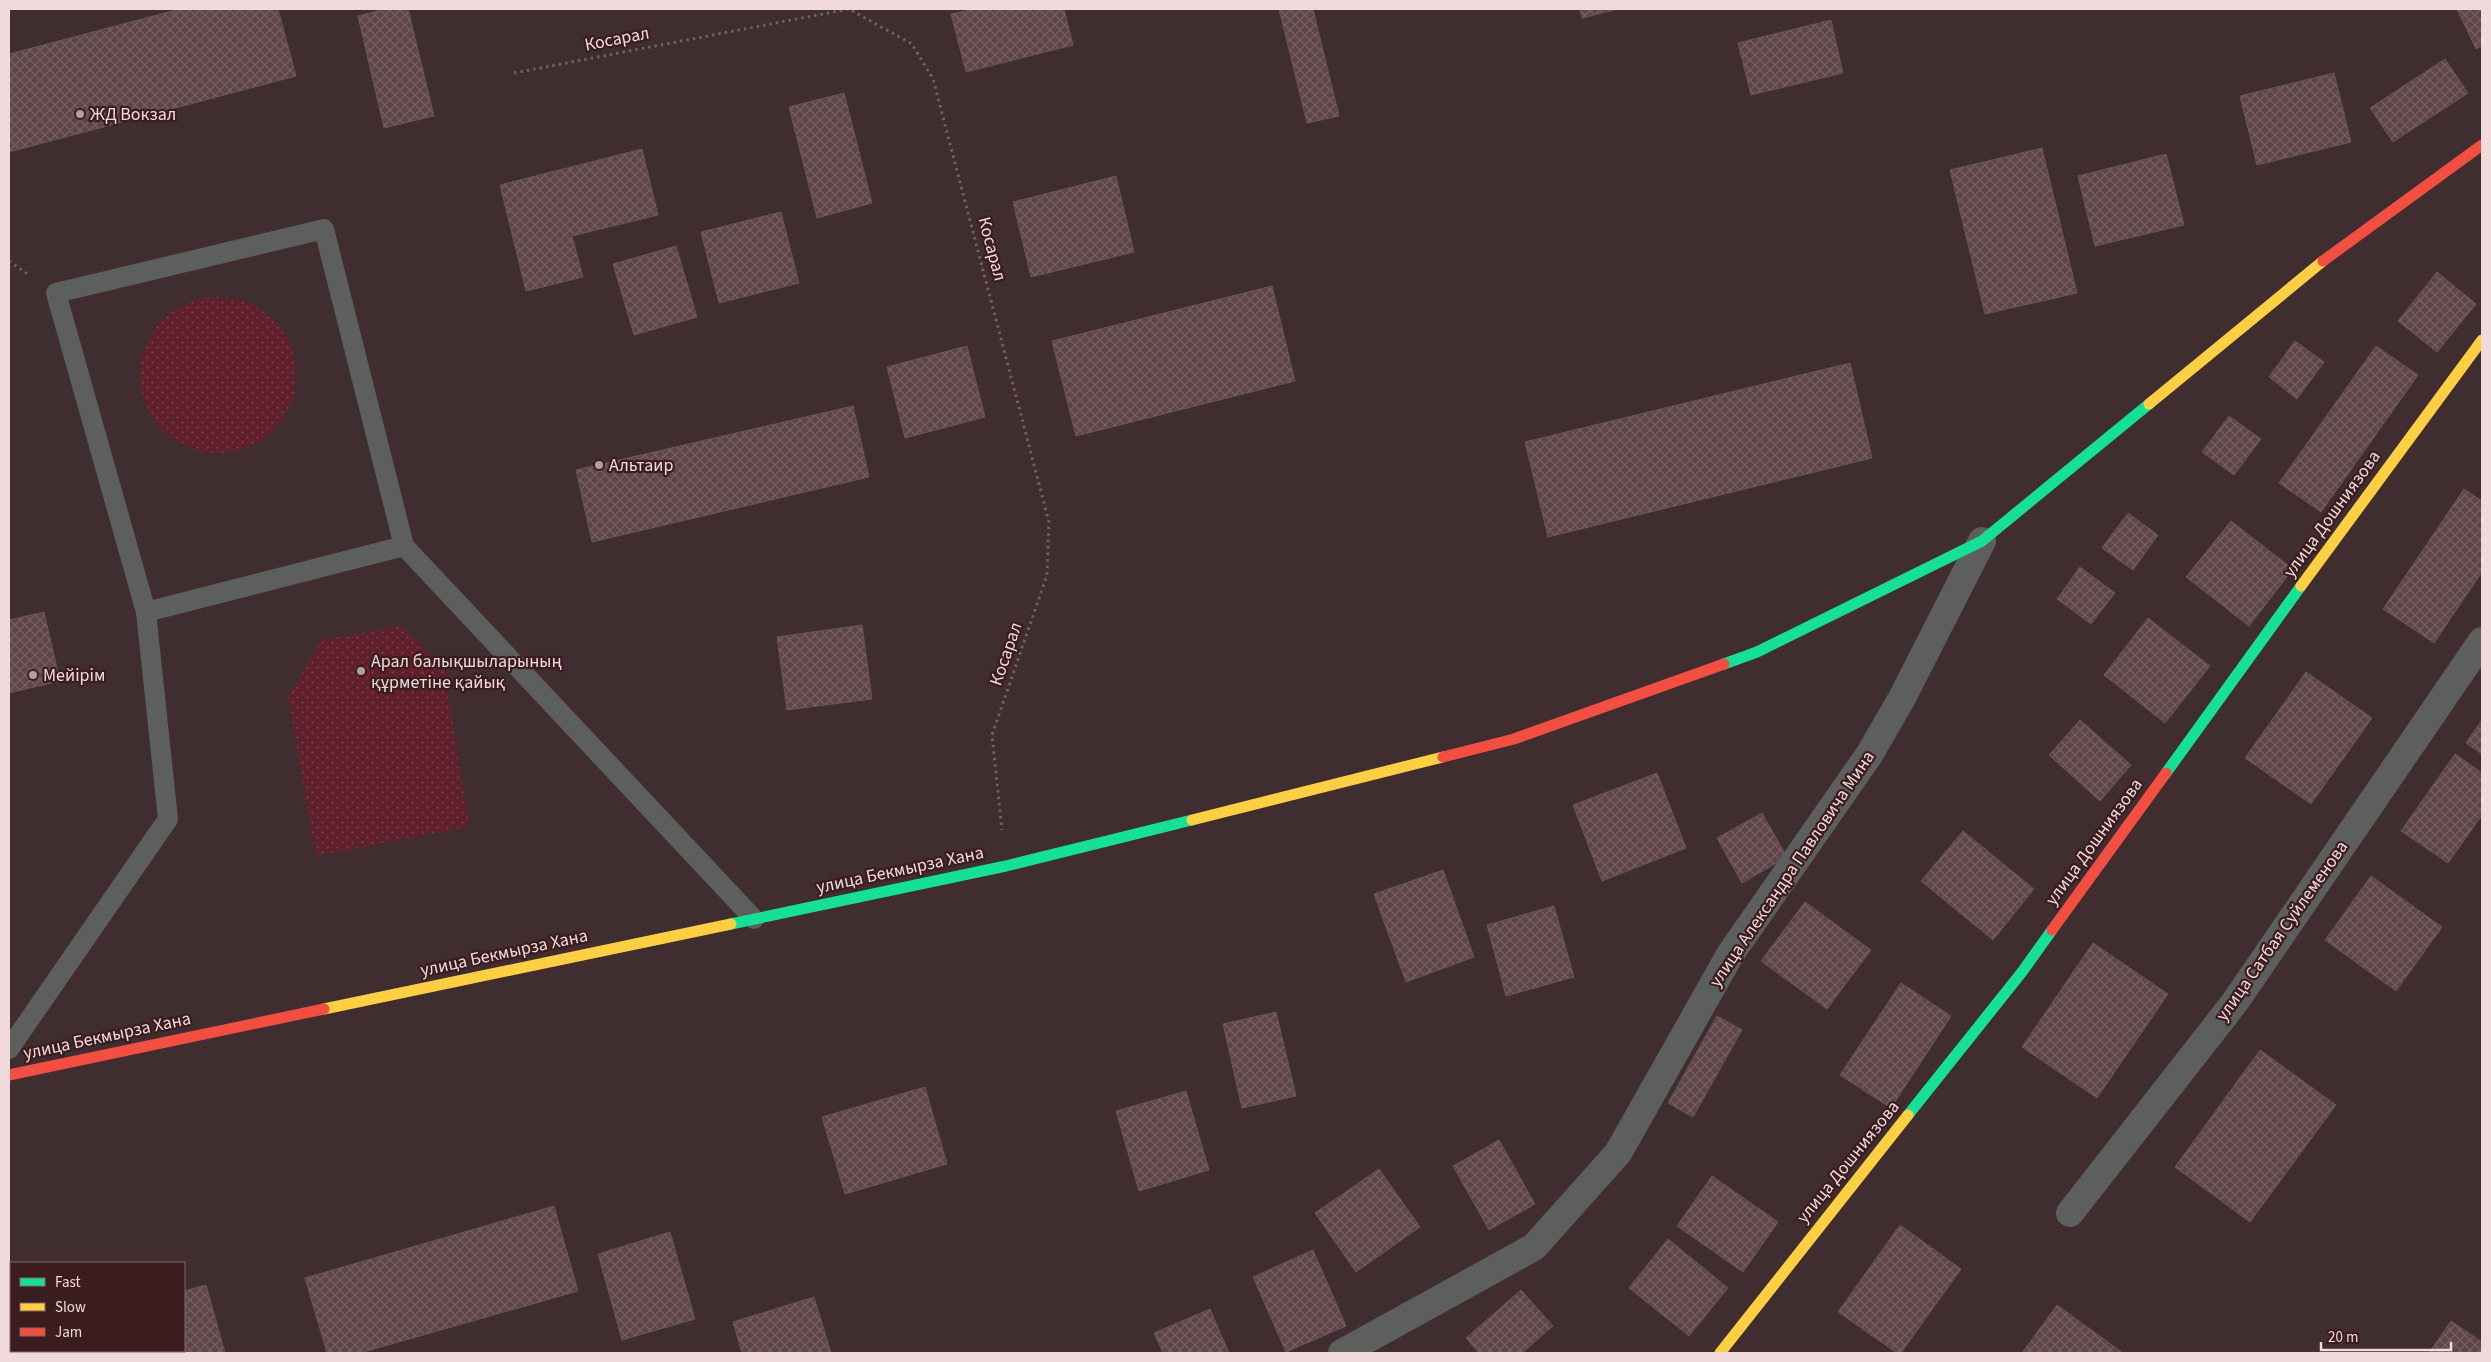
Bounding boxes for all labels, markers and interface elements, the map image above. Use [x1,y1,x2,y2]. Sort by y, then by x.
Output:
street label: Косарал [582,20,652,58]
place label: ЖД Вокзал [90,102,176,127]
marker: ЖД Вокзал [74,108,86,120]
street label: Косарал [971,214,1013,284]
street label: улица Дошниязова [2277,445,2387,583]
place label: Альтаир [609,453,673,478]
marker: Альтаир [593,459,605,471]
street label: Косарал [984,619,1028,689]
place label: Арал балықшыларының құрметіне қайық [371,649,562,695]
place label: Мейірім [43,663,105,688]
marker: Арал балықшыларының құрметіне қайық [355,665,367,677]
marker: Мейірім [27,669,39,681]
street label: улица Александра Павловича Мина [1703,746,1881,992]
street label: улица Дошниязова [2039,773,2149,911]
street label: улица Сатбая Суйлеменова [2210,836,2354,1026]
street label: улица Бекмырза Хана [814,840,986,900]
street label: улица Бекмырза Хана [418,923,590,983]
street label: улица Бекмырза Хана [21,1006,193,1066]
street label: улица Дошниязова [1791,1095,1905,1229]
legend [10,1262,185,1352]
text: Fast [55,1272,81,1293]
text: Slow [55,1297,86,1318]
scale bar [2321,1320,2451,1352]
text: Jam [55,1322,82,1343]
text: 20 m [2328,1327,2358,1348]

